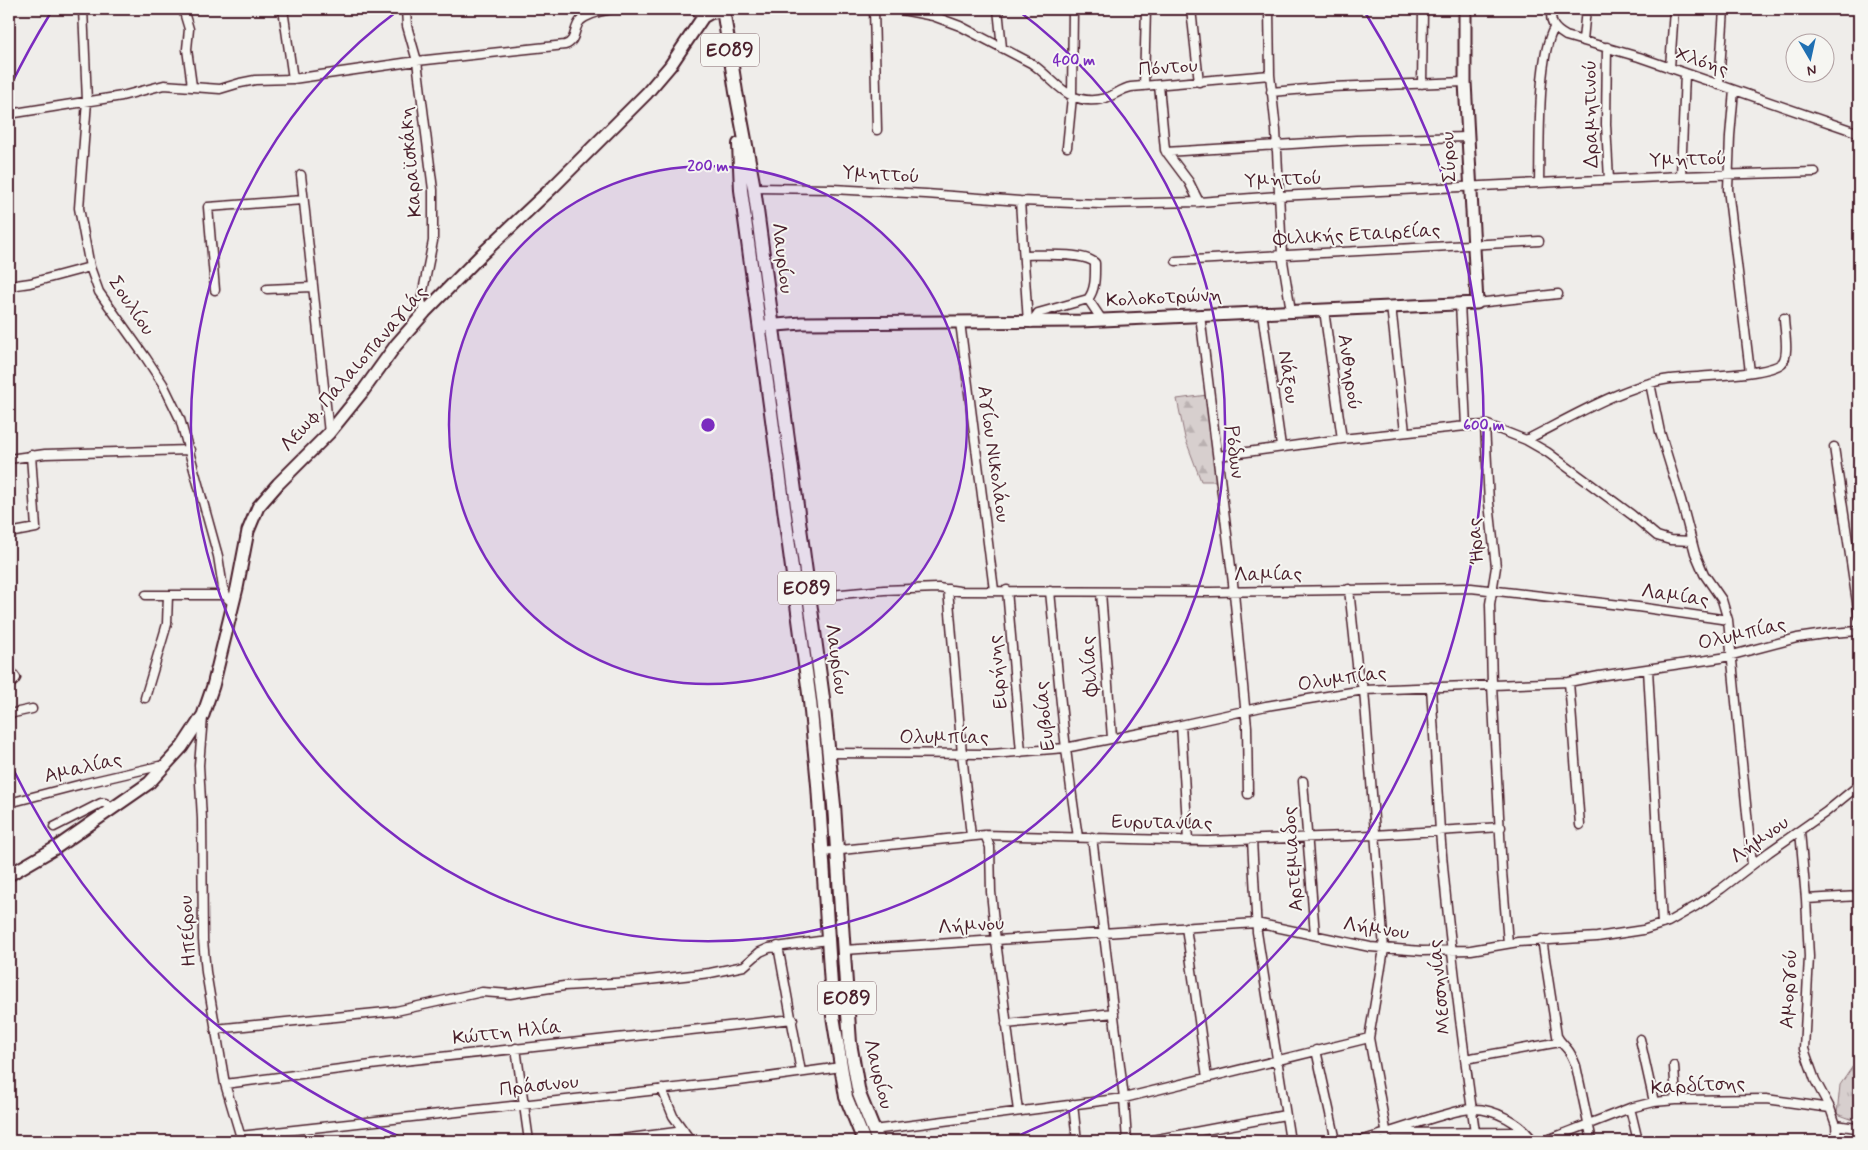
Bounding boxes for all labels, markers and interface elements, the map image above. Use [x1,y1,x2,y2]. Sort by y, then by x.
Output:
north arrow [1786,32,1836,82]
road number: ΕΟ89 [701,34,759,66]
street label: Χλόης [1672,40,1732,84]
text: 400 m [1053,51,1095,71]
street label: Πόντου [1137,52,1199,84]
street label: Δραμητινού [1577,60,1605,168]
text: N [1806,60,1818,79]
street label: Καραϊσκάκη [393,106,429,218]
street label: Σύρου [1434,131,1464,183]
street label: Υμηττού [1649,145,1727,175]
text: 200 m [688,157,729,177]
street label: Υμηττού [842,159,920,191]
street label: Υμηττού [1244,164,1322,196]
street label: Φιλικής Εταιρείας [1272,217,1441,253]
street label: Λαυρίου [764,221,800,295]
street label: Σουλίου [101,271,161,341]
street label: Λεωφ. Παλαιοπαναγιάς [274,280,434,458]
street label: Κολοκοτρώνη [1105,281,1223,315]
street label: Ανθηρού [1330,332,1368,412]
street label: Νάξου [1271,349,1305,405]
street label: Αγίου Νικολάου [970,384,1016,524]
centre of rings [699,416,717,434]
text: 600 m [1463,416,1505,436]
street label: Ρόδων [1217,424,1251,480]
street label: Ήρας [1461,516,1491,565]
street label: Λαμίας [1234,561,1303,589]
road number: ΕΟ89 [778,572,836,604]
street label: Λαμίας [1639,578,1711,614]
street label: Ολυμπίας [1695,611,1789,657]
street label: Λαυρίου [818,622,854,696]
street label: Ειρήνης [981,634,1015,710]
street label: Φιλίας [1074,635,1106,698]
street label: Ολυμπίας [1296,659,1388,699]
street label: Ευβοίας [1028,680,1062,752]
street label: Ολυμπίας [899,724,989,751]
street label: Αμαλίας [42,746,125,790]
street label: Αρτεμιαδος [1276,805,1310,913]
street label: Ευρυτανίας [1111,809,1213,837]
street label: Λήμνου [1725,810,1795,870]
street label: Ηπείρου [173,895,203,967]
street label: Λήμνου [937,910,1005,942]
street label: Λήμνου [1341,911,1411,947]
street label: Μεσσηνίας [1422,938,1458,1036]
street label: Αμοργού [1773,949,1805,1029]
road number: ΕΟ89 [818,981,876,1014]
street label: Κώττη Ηλία [451,1014,563,1052]
street label: Λαυρίου [856,1036,900,1112]
street label: Πράσινου [498,1068,580,1104]
street label: Καρδίτσης [1650,1070,1746,1102]

